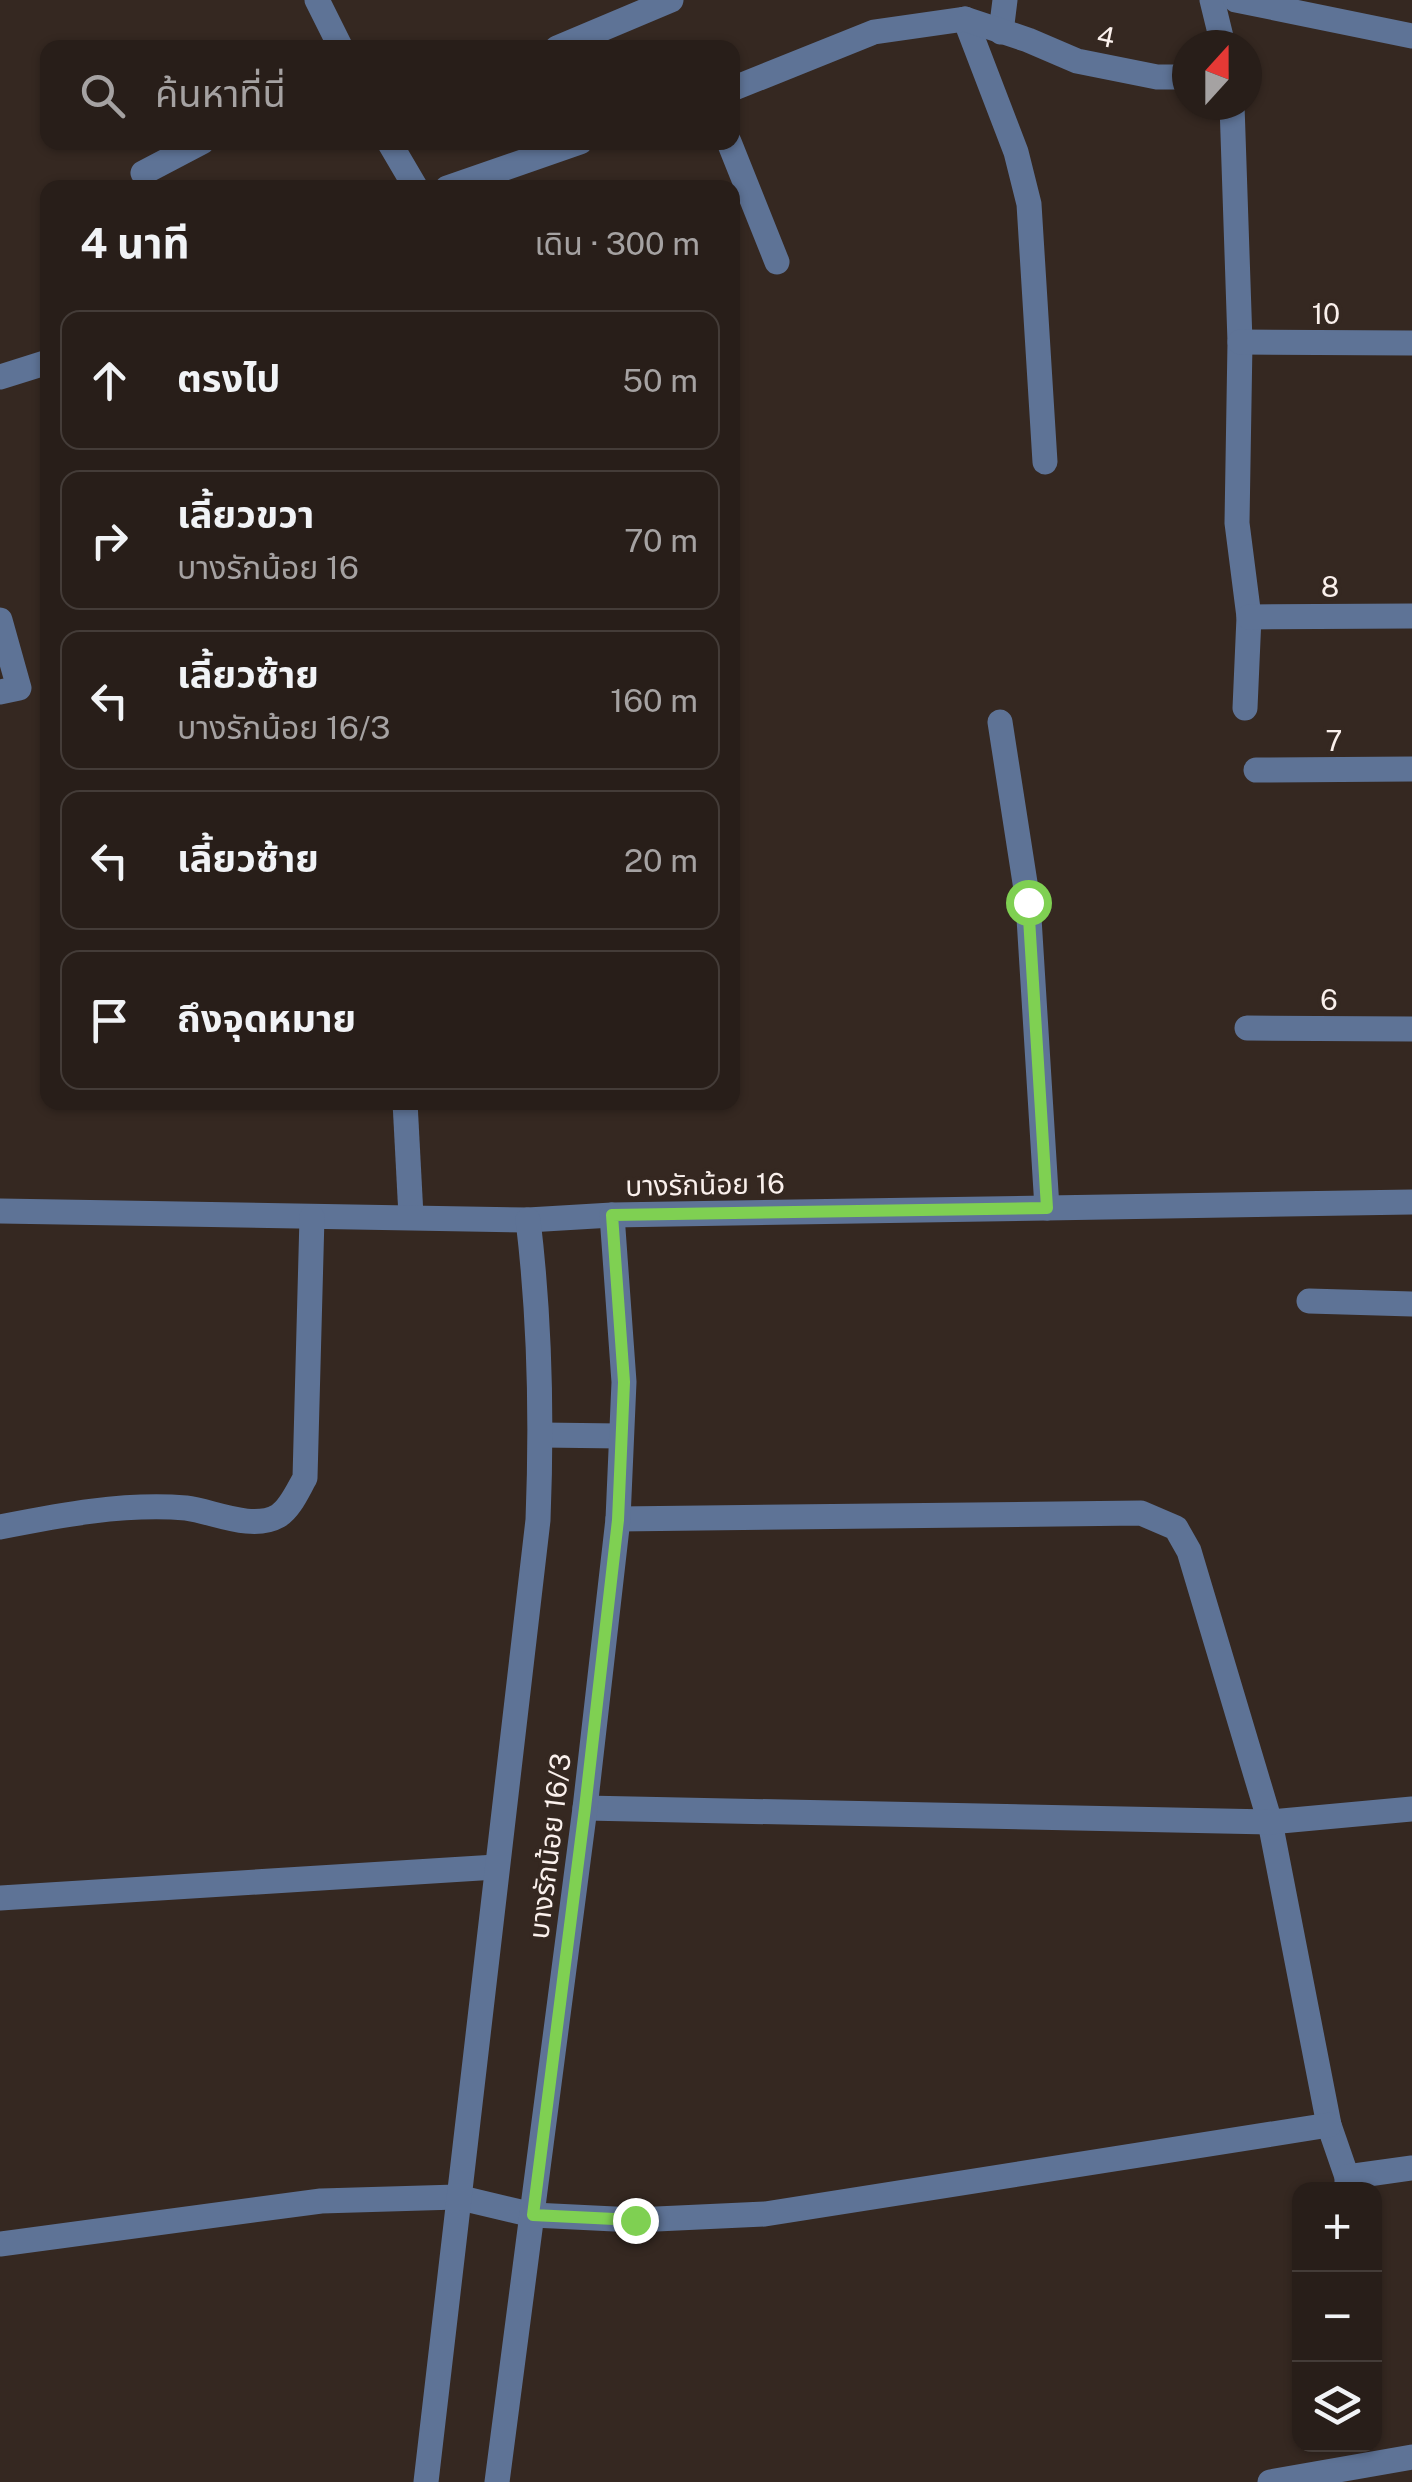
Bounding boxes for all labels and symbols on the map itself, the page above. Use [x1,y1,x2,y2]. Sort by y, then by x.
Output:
street label: 4 [1094,18,1118,54]
north arrow [1172,30,1262,120]
street label: 10 [1312,297,1340,330]
street label: 8 [1321,570,1339,603]
street label: 7 [1326,724,1342,757]
route start [1006,880,1052,926]
street label: 6 [1320,983,1338,1016]
street label: บางรักน้อย 16 [625,1166,785,1202]
street label: บางรักน้อย 16/3 [521,1751,577,1941]
route end [613,2198,659,2244]

